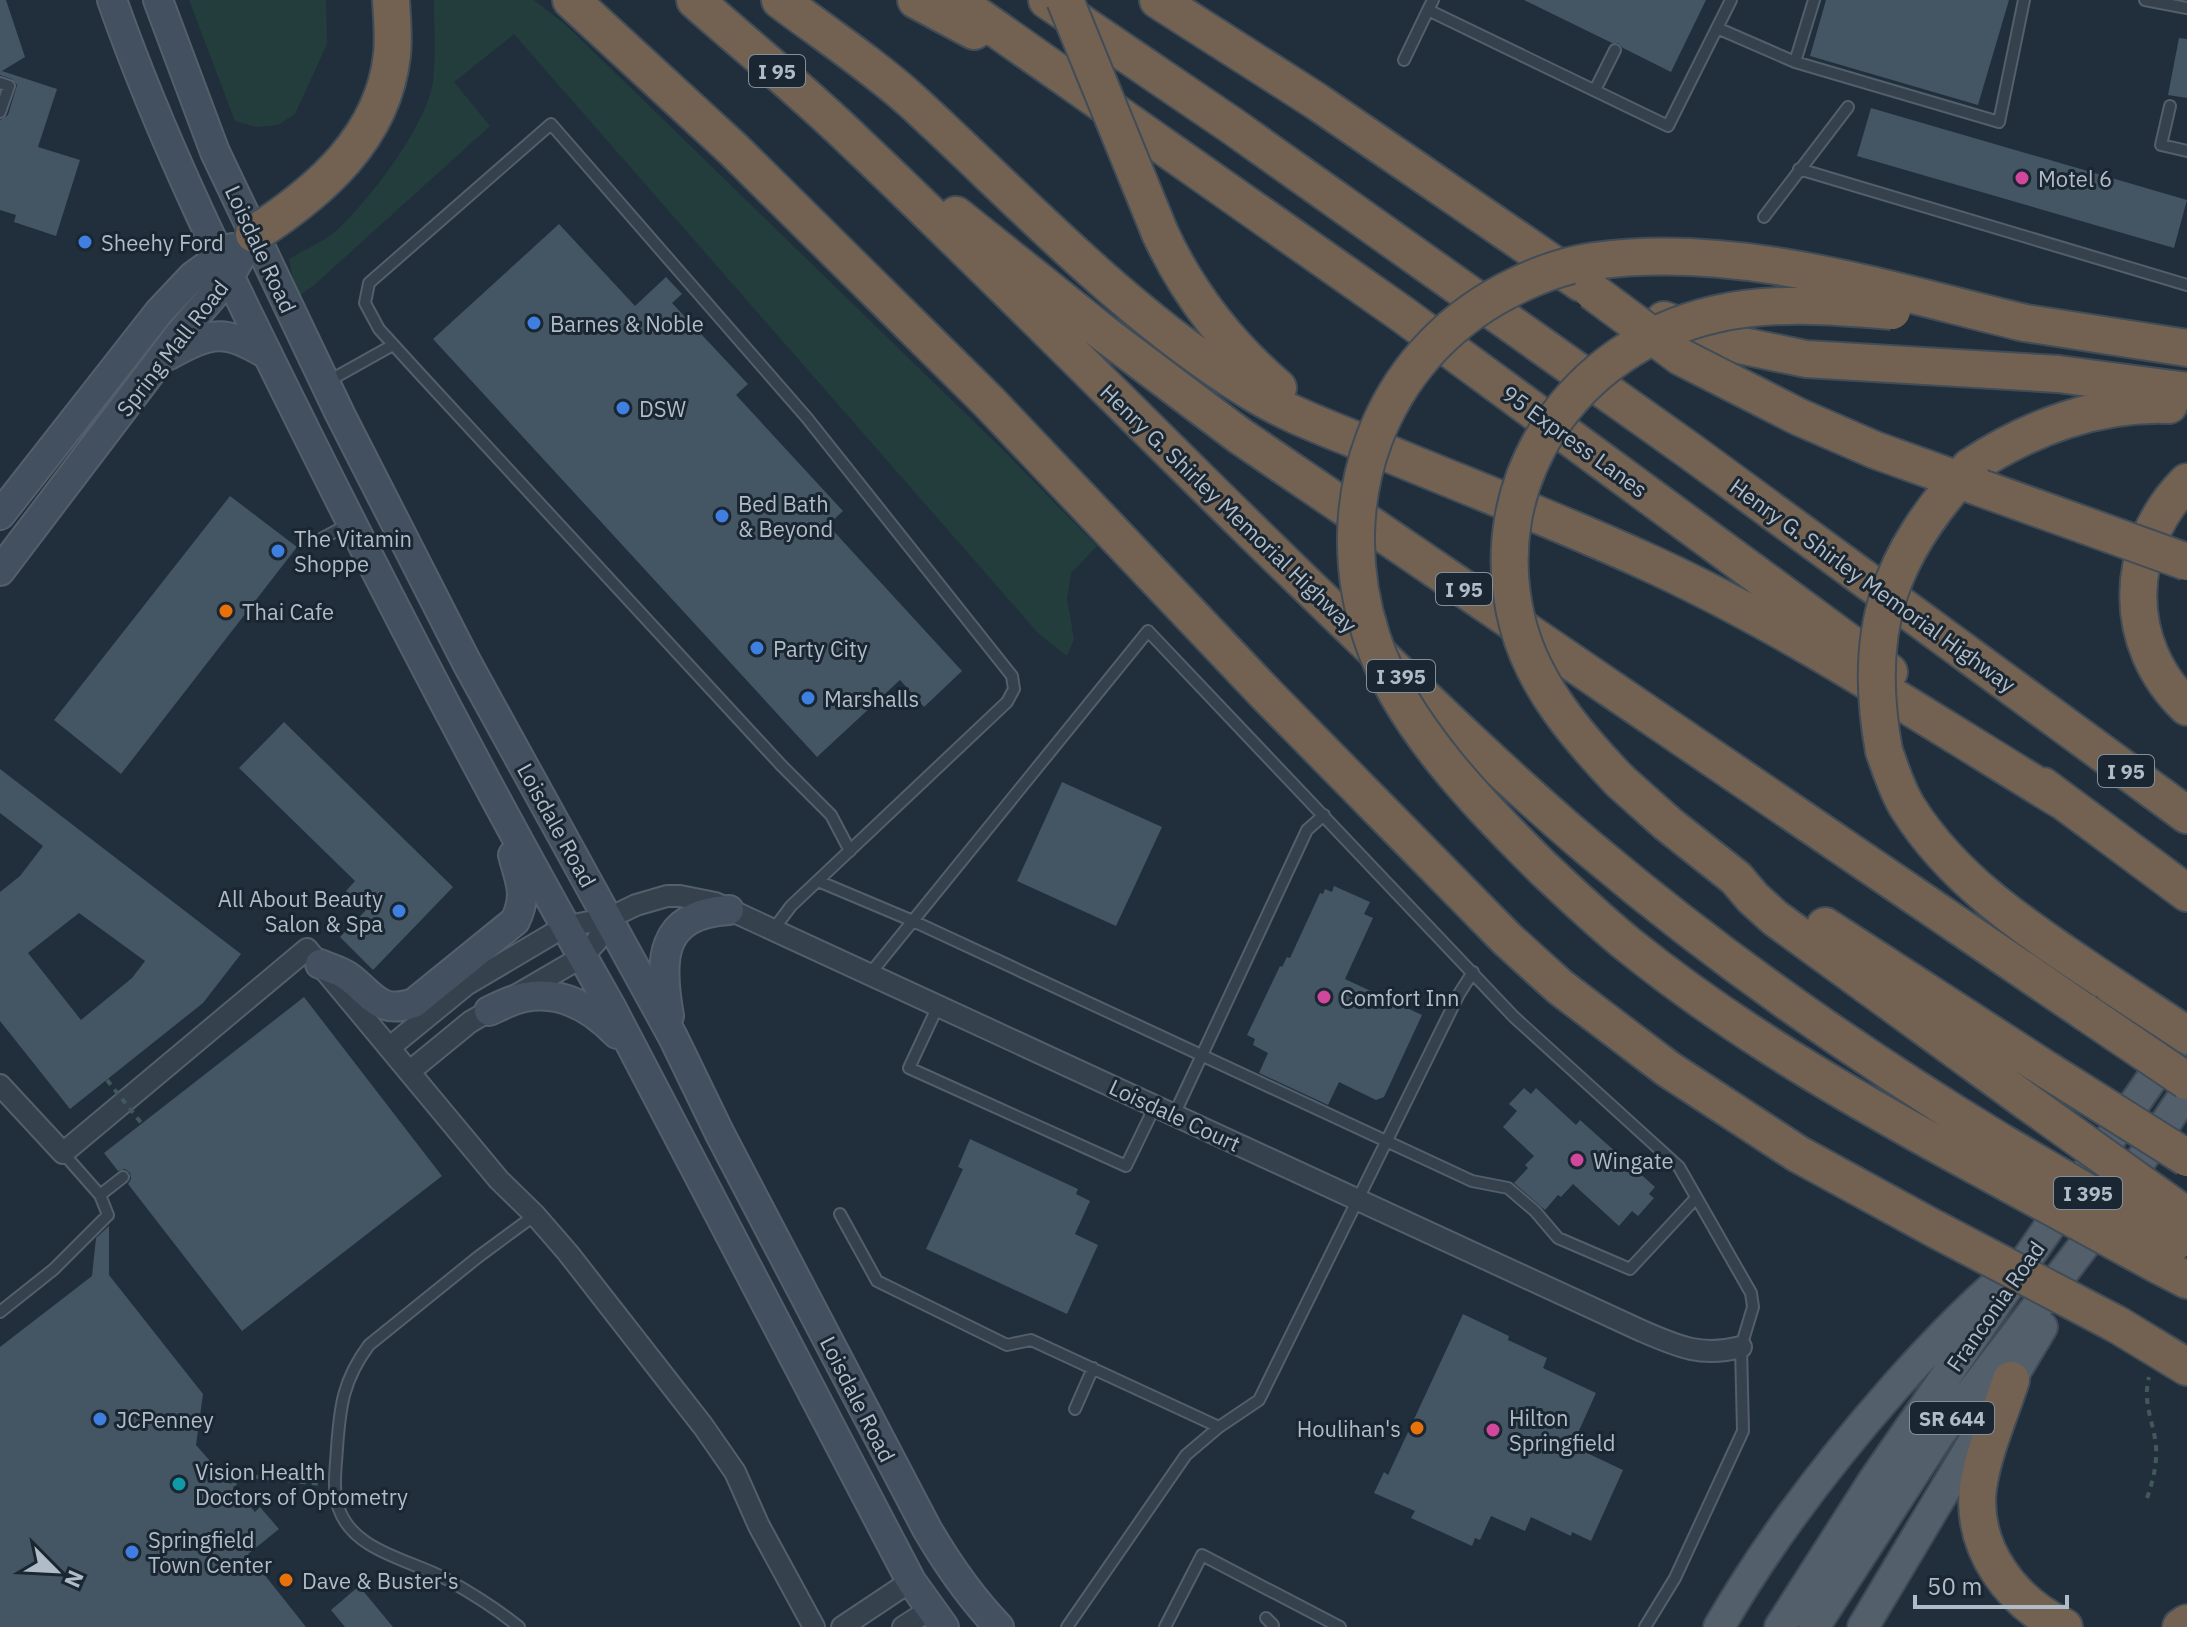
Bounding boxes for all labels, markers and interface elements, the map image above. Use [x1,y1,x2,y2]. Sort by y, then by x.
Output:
road number: I 95 [749,55,805,87]
place label: Motel 6 [2038,164,2112,193]
marker: Motel 6 [2013,169,2031,187]
street label: Loisdale Road [219,180,303,318]
place label: Sheehy Ford [101,228,224,257]
marker: Sheehy Ford [76,233,94,251]
street label: Spring Mall Road [110,274,234,422]
place label: Barnes & Noble [550,309,704,338]
marker: Barnes & Noble [525,314,543,332]
street label: Henry G. Shirley Memorial Highway [1094,377,1364,639]
street label: 95 Express Lanes [1497,378,1653,504]
place label: DSW [639,394,687,423]
marker: DSW [614,399,632,417]
street label: Henry G. Shirley Memorial Highway [1724,471,2022,699]
place label: Bed Bath & Beyond [738,489,833,543]
marker: Bed Bath & Beyond [713,507,731,525]
place label: The Vitamin Shoppe [294,524,412,578]
marker: The Vitamin Shoppe [269,542,287,560]
road number: I 95 [1436,573,1492,605]
place label: Thai Cafe [242,597,334,626]
marker: Thai Cafe [217,602,235,620]
place label: Party City [773,634,868,663]
marker: Party City [748,639,766,657]
road number: I 395 [1367,660,1435,692]
place label: Marshalls [824,684,919,713]
marker: Marshalls [799,689,817,707]
road number: I 95 [2098,755,2154,787]
street label: Loisdale Road [511,758,603,892]
place label: All About Beauty Salon & Spa [218,884,383,938]
marker: All About Beauty Salon & Spa [390,902,408,920]
place label: Comfort Inn [1340,983,1459,1012]
marker: Comfort Inn [1315,988,1333,1006]
street label: Loisdale Court [1105,1072,1245,1158]
place label: Wingate [1593,1146,1674,1175]
marker: Wingate [1568,1151,1586,1169]
road number: I 395 [2054,1177,2122,1209]
street label: Franconia Road [1939,1235,2051,1377]
street label: Loisdale Road [814,1331,902,1467]
road number: SR 644 [1910,1402,1994,1434]
place label: Hilton Springfield [1509,1403,1616,1457]
place label: JCPenney [116,1405,214,1434]
marker: JCPenney [91,1410,109,1428]
place label: Houlihan's [1297,1414,1401,1443]
marker: Houlihan's [1408,1419,1426,1437]
marker: Hilton Springfield [1484,1421,1502,1439]
place label: Vision Health Doctors of Optometry [195,1457,408,1511]
marker: Vision Health Doctors of Optometry [170,1475,188,1493]
place label: Springfield Town Center [148,1525,272,1579]
north arrow [16,1531,96,1611]
marker: Springfield Town Center [123,1543,141,1561]
scale bar [1915,1559,2067,1609]
text: N [58,1566,91,1593]
place label: Dave & Buster's [302,1566,459,1595]
text: 50 m [1927,1570,1982,1602]
marker: Dave & Buster's [277,1571,295,1589]

